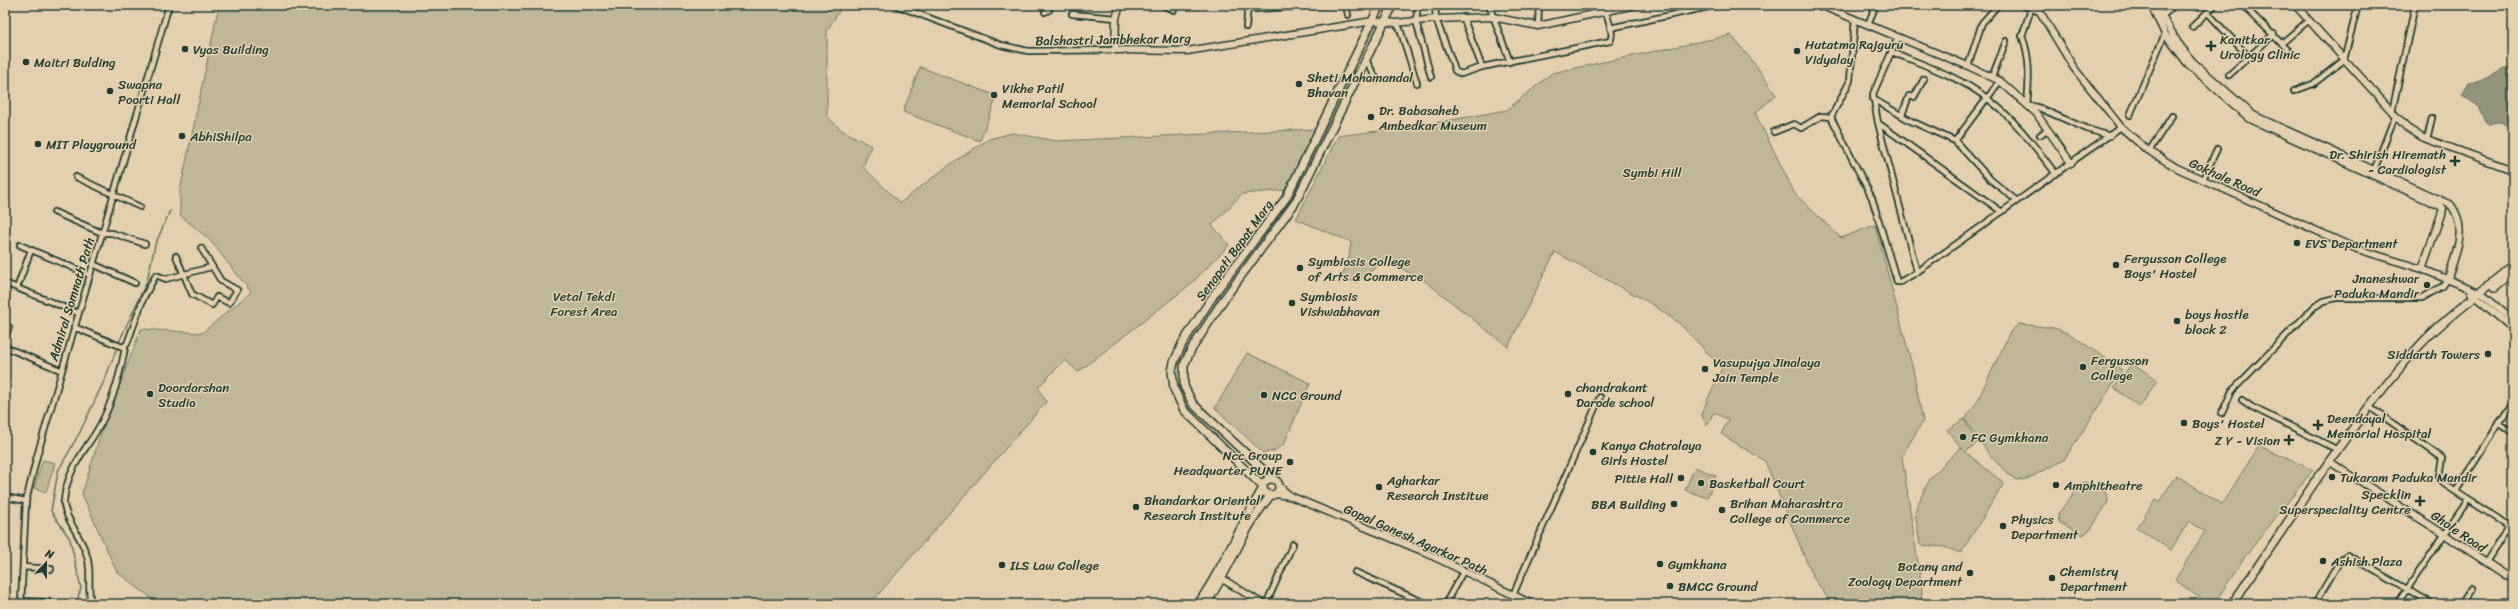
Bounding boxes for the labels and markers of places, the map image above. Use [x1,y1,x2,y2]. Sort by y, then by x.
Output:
place label: Kanitkar Urology Clinic [2220,28,2301,66]
place label: Hutatma Rajguru Vidyalay [1805,33,1903,71]
place label: Vyas Building [193,38,269,61]
marker: Kanitkar Urology Clinic [2205,40,2217,52]
marker: Vyas Building [180,44,190,54]
marker: Hutatma Rajguru Vidyalay [1792,46,1802,56]
place label: Maitri Bulding [34,51,116,74]
marker: Maitri Bulding [21,57,31,67]
place label: Sheti Mahamandal Bhavan [1307,66,1413,104]
place label: Swapna Poorti Hall [118,73,181,111]
place label: Vikhe Patil Memorial School [1002,77,1097,115]
marker: Sheti Mahamandal Bhavan [1294,79,1304,89]
marker: Swapna Poorti Hall [105,86,115,96]
marker: Vikhe Patil Memorial School [989,90,999,100]
place label: Dr. Babasaheb Ambedkar Museum [1378,99,1487,137]
marker: Dr. Babasaheb Ambedkar Museum [1366,112,1376,122]
place label: AbhiShilpa [189,125,252,148]
marker: AbhiShilpa [177,131,187,141]
place label: MIT Playground [46,133,137,156]
marker: MIT Playground [33,139,43,149]
place label: Dr. Shirish Hiremath - Cardiologist [2329,143,2447,181]
marker: Dr. Shirish Hiremath - Cardiologist [2449,155,2461,167]
place label: EVS Department [2305,232,2398,255]
marker: EVS Department [2292,238,2302,248]
place label: Fergusson College Boys' Hostel [2124,247,2226,285]
place label: Symbiosis College of Arts & Commerce [1308,250,1423,288]
marker: Fergusson College Boys' Hostel [2111,260,2121,270]
marker: Symbiosis College of Arts & Commerce [1295,263,1305,273]
place label: Jnaneshwar Paduka Mandir [2334,267,2420,305]
marker: Jnaneshwar Paduka Mandir [2422,280,2432,290]
place label: Symbiosis Vishwabhavan [1300,285,1380,323]
marker: Symbiosis Vishwabhavan [1287,298,1297,308]
place label: boys hostle block 2 [2185,303,2249,341]
marker: boys hostle block 2 [2172,316,2182,326]
place label: Siddarth Towers [2387,343,2480,366]
place label: Fergusson College [2091,349,2148,387]
marker: Siddarth Towers [2483,349,2493,359]
place label: Vasupujya Jinalaya Jain Temple [1712,351,1821,389]
marker: Fergusson College [2078,362,2088,372]
marker: Vasupujya Jinalaya Jain Temple [1700,364,1710,374]
place label: Doordarshan Studio [158,376,229,414]
place label: chandrakant Darode school [1576,376,1655,414]
place label: NCC Ground [1272,384,1342,407]
marker: Doordarshan Studio [145,389,155,399]
marker: chandrakant Darode school [1563,389,1573,399]
marker: NCC Ground [1259,390,1269,400]
place label: Deendayal Memorial Hospital [2327,407,2431,445]
place label: Boys' Hostel [2192,412,2265,435]
marker: Boys' Hostel [2179,418,2189,428]
marker: Deendayal Memorial Hospital [2312,419,2324,431]
place label: FC Gymkhana [1971,426,2049,449]
place label: Z Y - Vision [2215,429,2280,452]
marker: FC Gymkhana [1958,432,1968,442]
place label: Kanya Chatralaya Girls Hostel [1601,434,1702,472]
marker: Z Y - Vision [2283,434,2295,446]
place label: Ncc Group Headquarter PUNE [1174,444,1283,482]
marker: Kanya Chatralaya Girls Hostel [1588,447,1598,457]
marker: Ncc Group Headquarter PUNE [1285,457,1295,467]
place label: Tukaram Paduka Mandir [2340,466,2477,489]
place label: Pittie Hall [1614,467,1673,490]
place label: Agharkar Research Institue [1386,469,1488,507]
place label: Basketball Court [1709,472,1806,495]
marker: Tukaram Paduka Mandir [2327,472,2337,482]
marker: Pittie Hall [1676,473,1686,483]
place label: Amphitheatre [2063,474,2143,497]
marker: Basketball Court [1696,478,1706,488]
marker: Amphitheatre [2051,480,2061,490]
marker: Agharkar Research Institue [1374,482,1384,492]
place label: Specklin Superspeciality Centre [2279,483,2411,521]
place label: Bhandarkar Oriental Research Institute [1144,489,1260,527]
place label: Brihan Maharashtra College of Commerce [1730,492,1851,530]
place label: BBA Building [1591,493,1666,516]
marker: Specklin Superspeciality Centre [2414,495,2426,507]
marker: BBA Building [1669,499,1679,509]
marker: Bhandarkar Oriental Research Institute [1131,502,1141,512]
marker: Brihan Maharashtra College of Commerce [1717,505,1727,515]
place label: Physics Department [2011,508,2079,546]
marker: Physics Department [1998,521,2008,531]
place label: Ashish Plaza [2330,550,2403,573]
place label: Gymkhana [1668,553,1727,576]
place label: ILS Law College [1009,554,1100,577]
place label: Botany and Zoology Department [1848,555,1963,593]
marker: Ashish Plaza [2318,556,2328,566]
marker: Gymkhana [1655,559,1665,569]
marker: ILS Law College [997,560,1007,570]
place label: Chemistry Department [2060,560,2128,598]
marker: Botany and Zoology Department [1965,568,1975,578]
marker: Chemistry Department [2047,573,2057,583]
place label: BMCC Ground [1678,575,1759,598]
marker: BMCC Ground [1665,581,1675,591]

